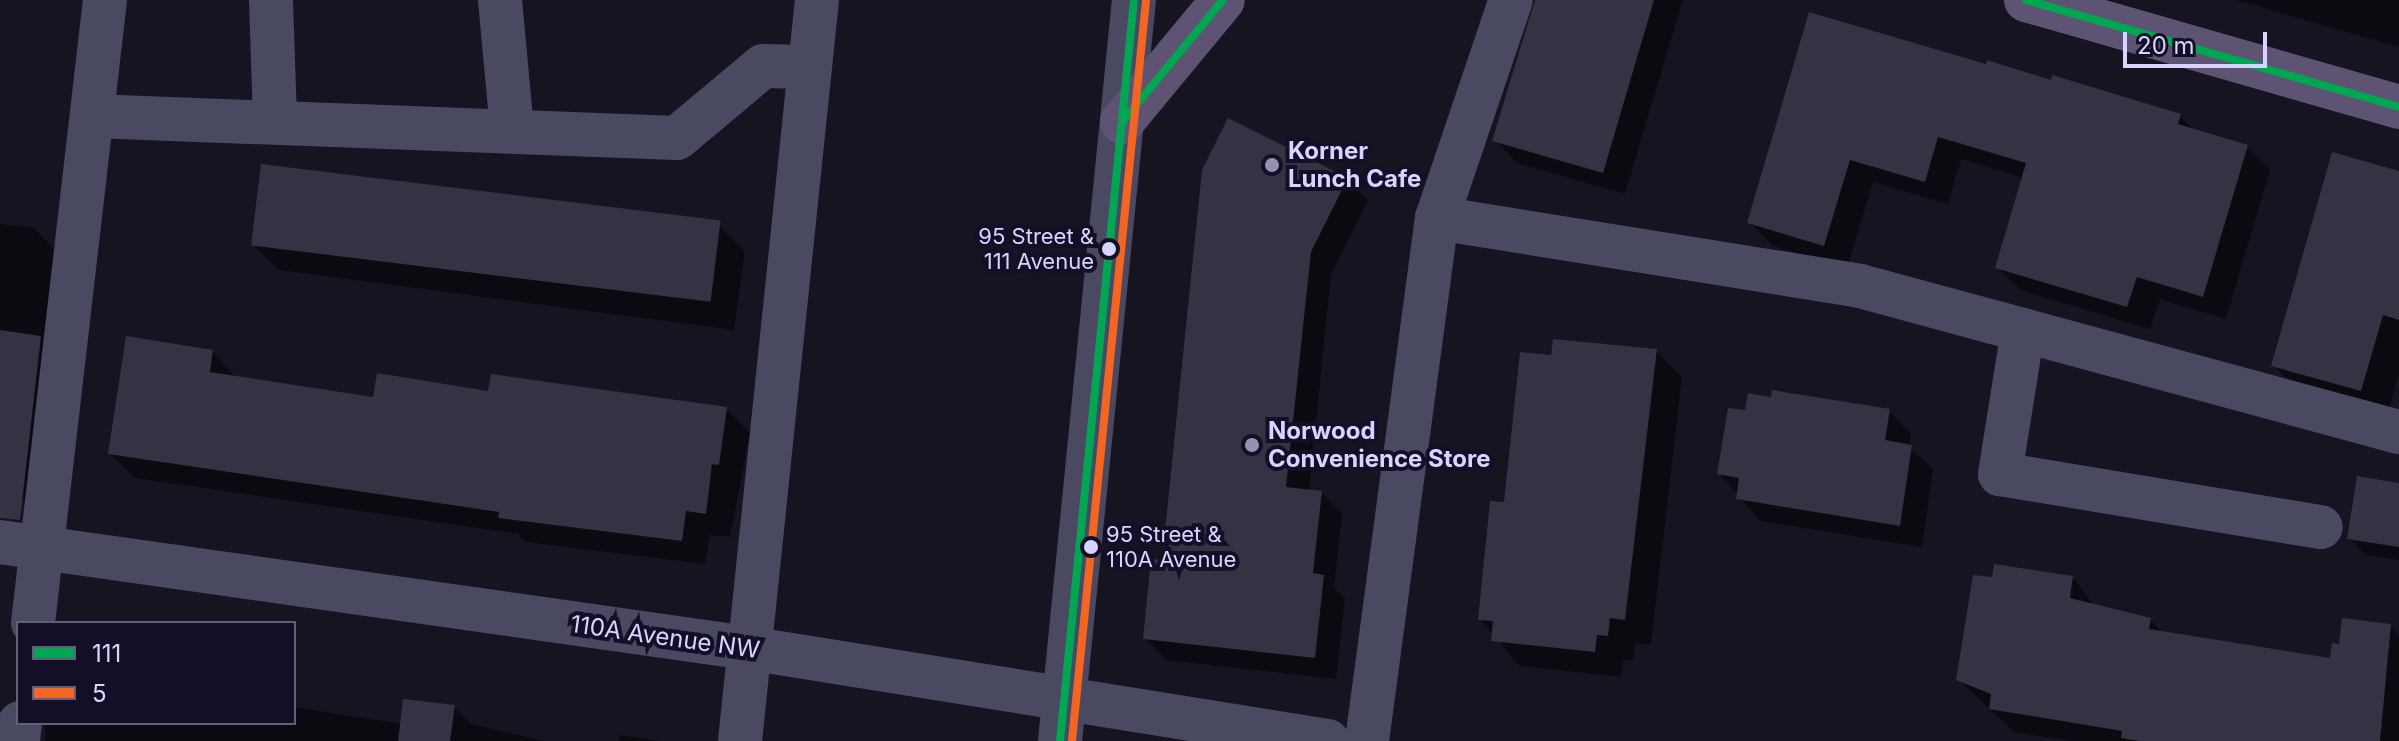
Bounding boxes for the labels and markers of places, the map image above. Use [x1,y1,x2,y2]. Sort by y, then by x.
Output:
place label: Korner Lunch Cafe [1288,137,1421,193]
marker: Korner Lunch Cafe [1263,156,1281,174]
place label: 95 Street & 111 Avenue [978,223,1094,274]
marker: 95 Street & 111 Avenue [1101,241,1117,257]
place label: Norwood Convenience Store [1268,417,1491,473]
marker: Norwood Convenience Store [1243,436,1261,454]
place label: 95 Street & 110A Avenue [1106,521,1236,572]
marker: 95 Street & 110A Avenue [1083,539,1099,555]

